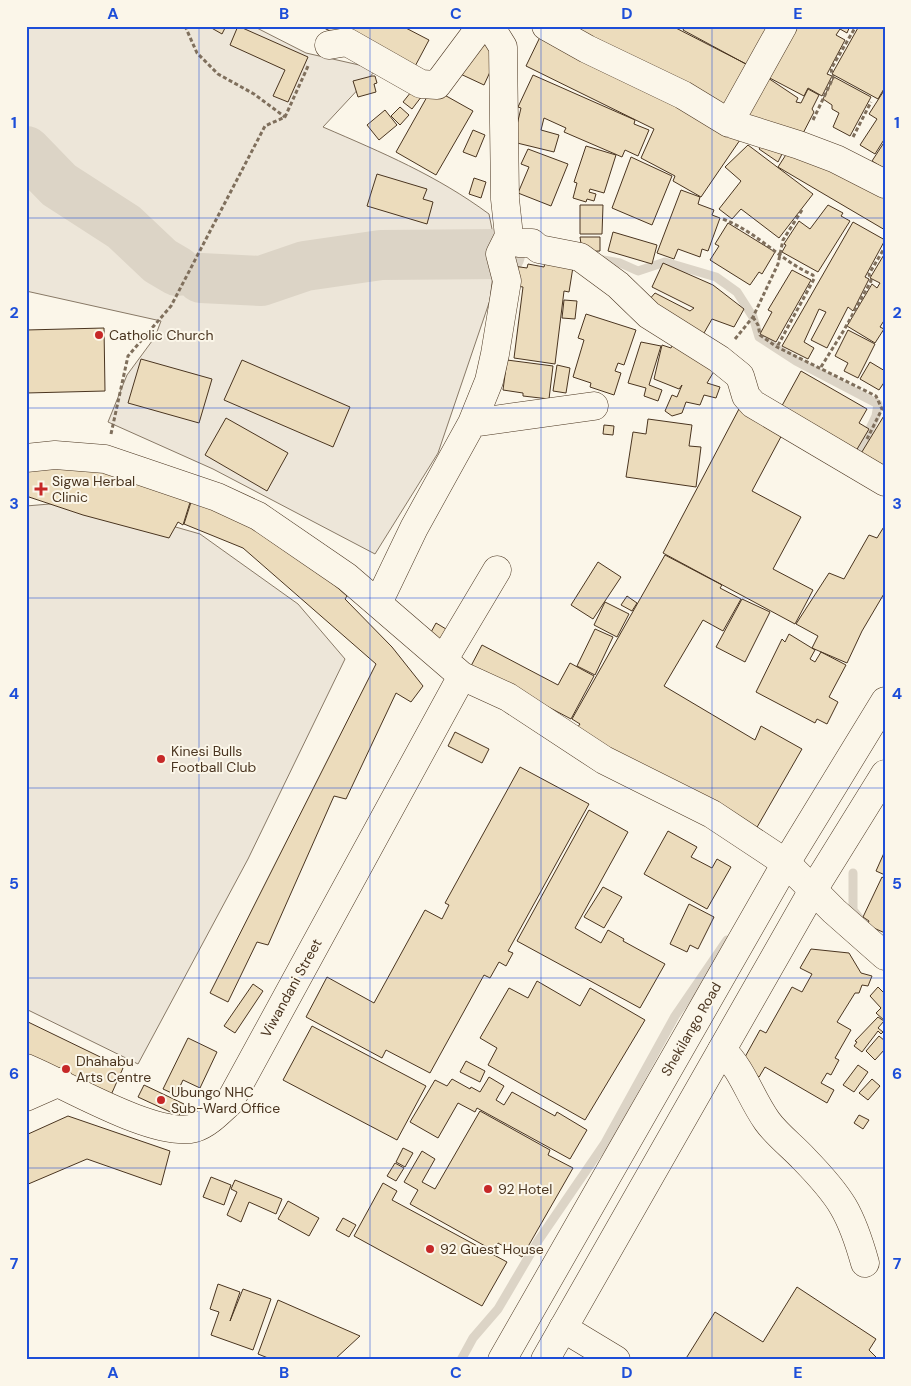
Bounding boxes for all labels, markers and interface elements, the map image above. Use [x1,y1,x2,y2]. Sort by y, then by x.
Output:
text: A [107,3,119,24]
text: B [279,3,289,24]
text: C [450,3,462,24]
text: D [621,3,633,24]
text: E [793,3,803,24]
text: 1 [11,112,17,133]
text: 1 [894,112,900,133]
text: 2 [9,302,19,323]
text: 2 [892,302,902,323]
place label: Catholic Church [109,326,214,344]
marker: Catholic Church [93,329,105,341]
place label: Sigwa Herbal Clinic [52,472,135,506]
marker: Sigwa Herbal Clinic [34,482,48,496]
text: 3 [9,493,19,514]
text: 3 [892,493,902,514]
text: 4 [9,683,19,704]
text: 4 [892,683,902,704]
place label: Kinesi Bulls Football Club [171,742,257,776]
marker: Kinesi Bulls Football Club [155,753,167,765]
text: 5 [9,873,19,894]
text: 5 [892,873,902,894]
street label: Viwandani Street [256,936,326,1040]
street label: Shekilango Road [657,979,725,1079]
place label: Dhahabu Arts Centre [76,1052,151,1086]
text: 6 [9,1063,19,1084]
marker: Dhahabu Arts Centre [60,1063,72,1075]
text: 6 [892,1063,902,1084]
place label: Ubungo NHC Sub-Ward Office [171,1083,280,1117]
marker: Ubungo NHC Sub-Ward Office [155,1094,167,1106]
place label: 92 Hotel [498,1180,552,1198]
marker: 92 Hotel [482,1183,494,1195]
place label: 92 Guest House [440,1240,544,1258]
marker: 92 Guest House [424,1243,436,1255]
text: 7 [10,1253,19,1274]
text: 7 [893,1253,902,1274]
text: A [107,1362,119,1383]
text: B [279,1362,289,1383]
text: C [450,1362,462,1383]
text: D [621,1362,633,1383]
text: E [793,1362,803,1383]

